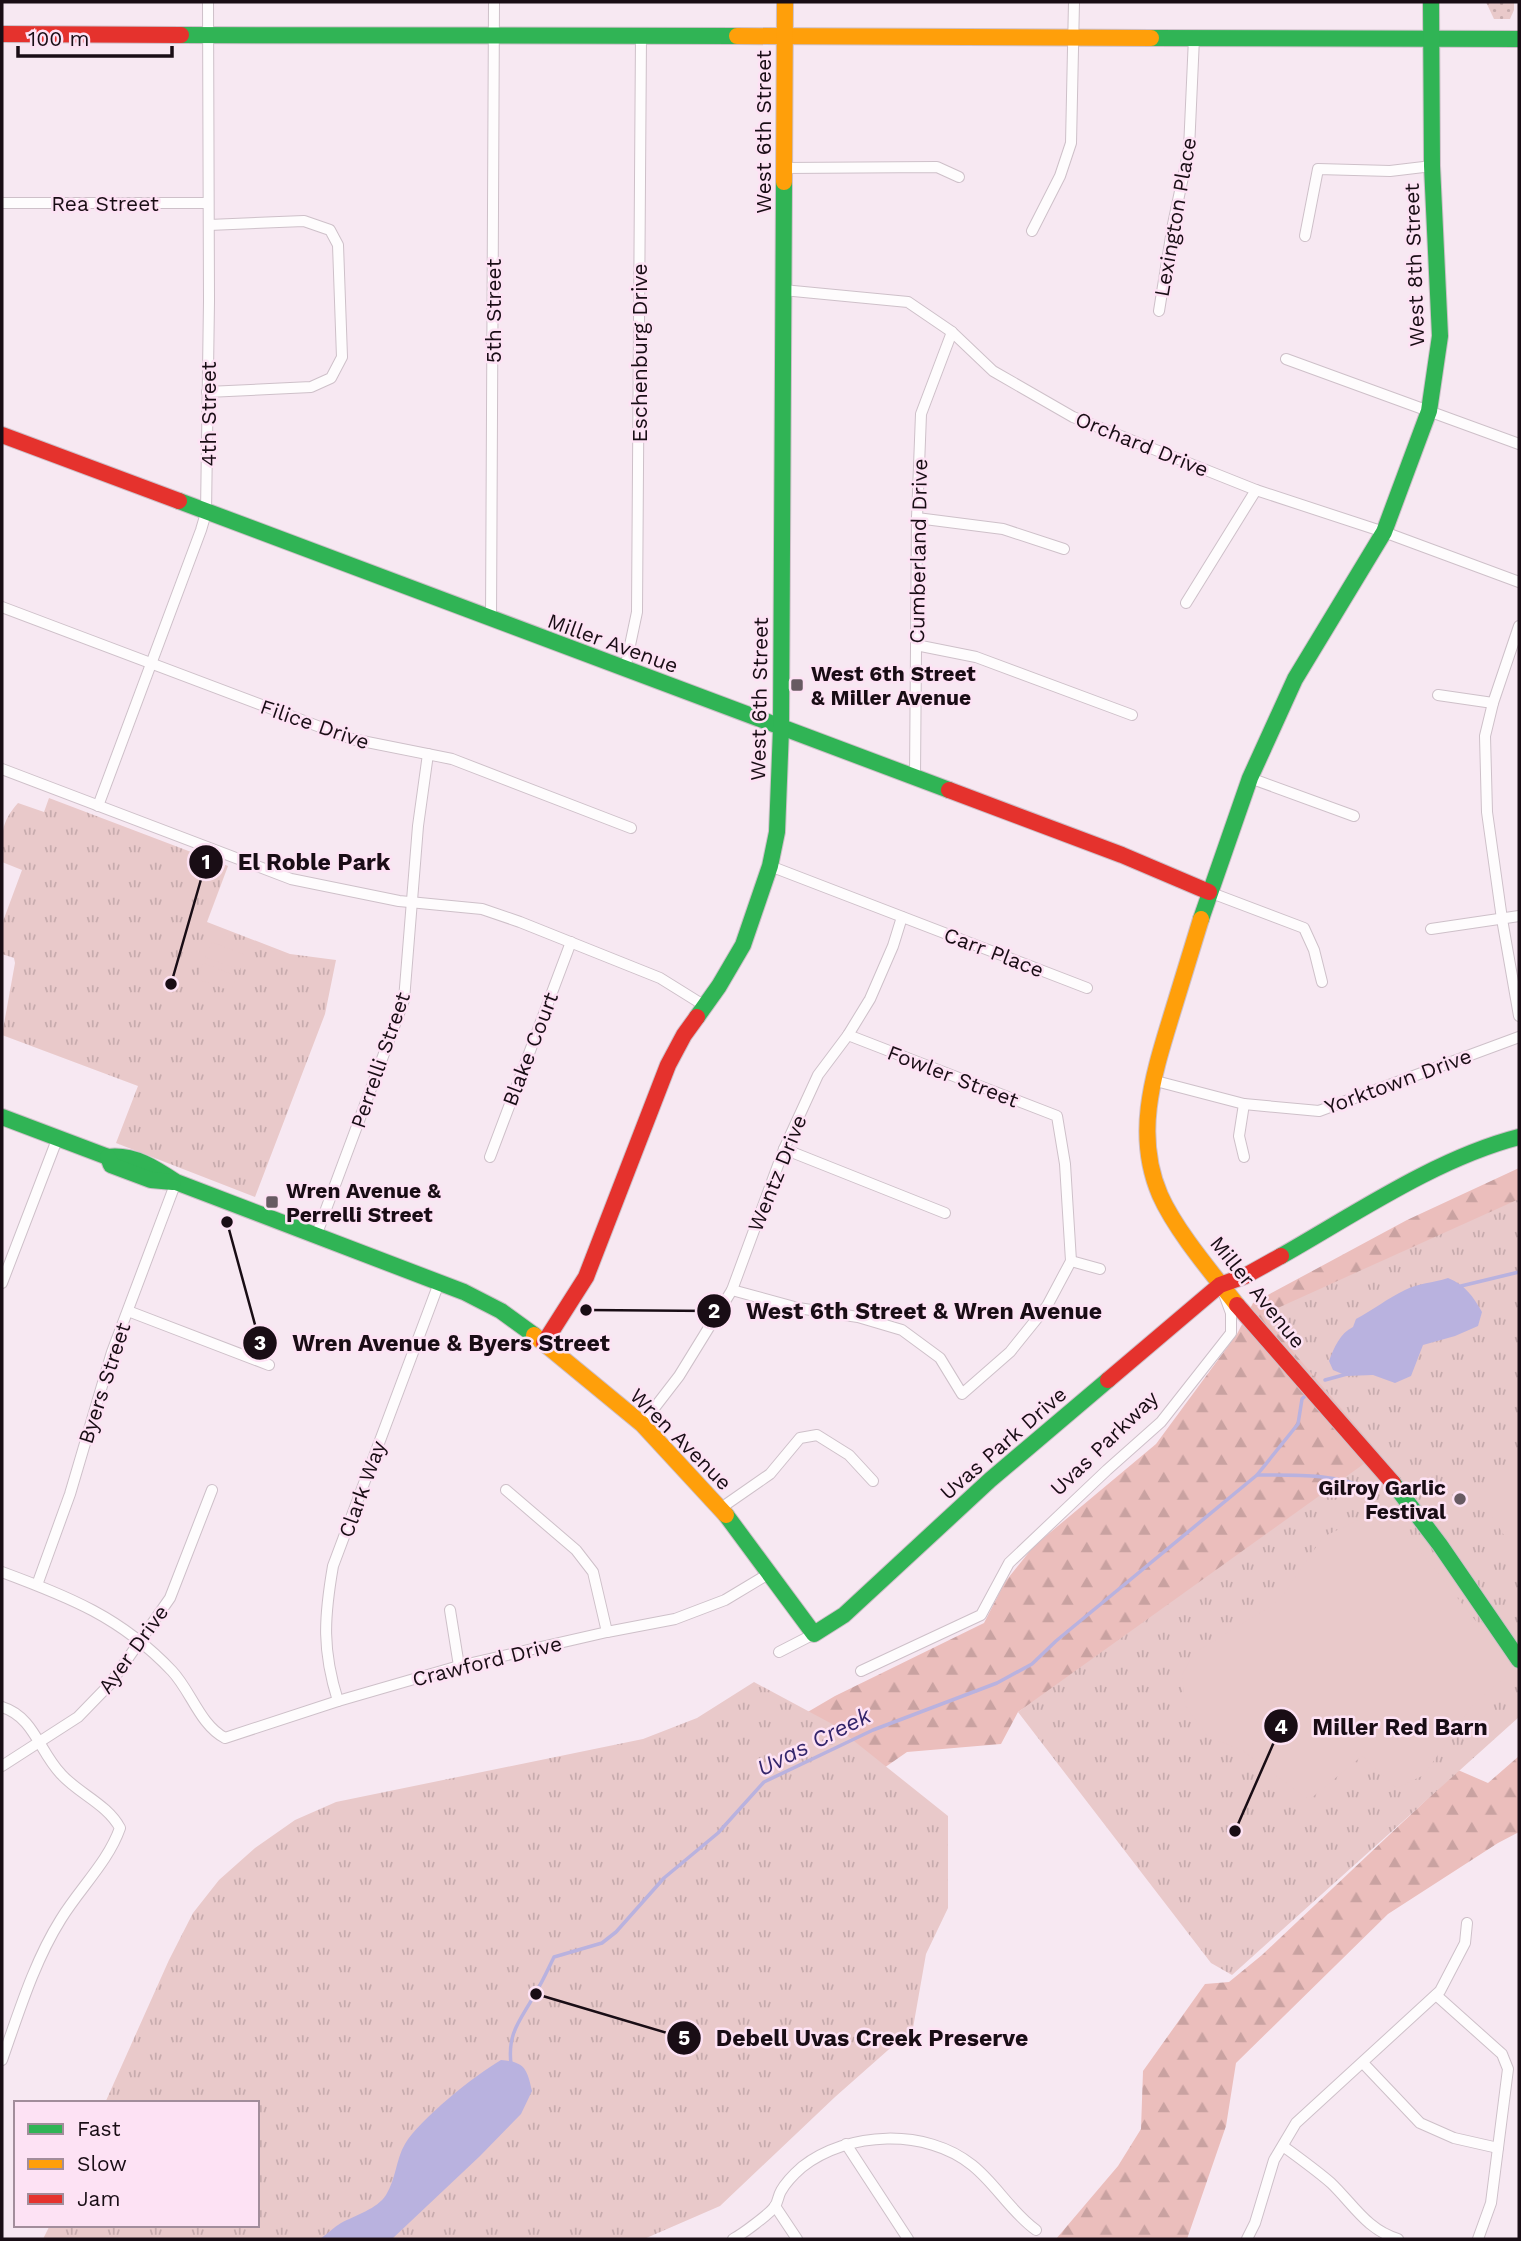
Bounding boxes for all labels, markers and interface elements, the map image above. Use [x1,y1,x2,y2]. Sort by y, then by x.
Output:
scale bar [18,14,172,58]
text: 100 m [28,26,90,51]
street label: West 6th Street [751,50,776,214]
street label: Lexington Place [1149,135,1201,299]
street label: West 8th Street [1399,183,1429,347]
street label: Rea Street [51,191,159,216]
street label: 5th Street [481,259,506,363]
street label: Eschenburg Drive [627,263,652,443]
street label: 4th Street [196,361,221,467]
street label: Orchard Drive [1072,406,1212,482]
street label: Cumberland Drive [904,458,932,644]
street label: Miller Avenue [544,608,682,678]
street label: West 6th Street [745,617,773,781]
place label: West 6th Street & Miller Avenue [811,661,976,710]
marker: West 6th Street & Miller Avenue [789,677,805,693]
street label: Filice Drive [257,694,373,754]
callout: El Roble Park [188,840,404,884]
text: 1 [201,849,211,874]
text: El Roble Park [238,849,391,876]
street label: Carr Place [940,921,1048,983]
street label: Perrelli Street [345,988,415,1131]
street label: Blake Court [497,989,563,1109]
street label: Fowler Street [884,1040,1022,1113]
street label: Yorktown Drive [1321,1043,1475,1119]
street label: Wentz Drive [742,1111,812,1235]
place label: Wren Avenue & Perrelli Street [286,1178,441,1227]
marker: Wren Avenue & Perrelli Street [264,1194,280,1210]
street label: Miller Avenue [1205,1231,1311,1353]
callout: West 6th Street & Wren Avenue [696,1289,1116,1333]
text: 2 [708,1298,720,1323]
text: West 6th Street & Wren Avenue [746,1298,1102,1325]
street label: Byers Street [73,1319,135,1447]
callout: Wren Avenue & Byers Street [243,1321,624,1365]
text: 3 [254,1330,266,1355]
text: Wren Avenue & Byers Street [292,1330,610,1357]
street label: Uvas Park Drive [935,1381,1071,1505]
street label: Wren Avenue [625,1383,737,1495]
street label: Uvas Parkway [1045,1385,1163,1501]
street label: Clark Way [333,1437,391,1541]
place label: Gilroy Garlic Festival [1318,1475,1446,1524]
marker: Gilroy Garlic Festival [1452,1491,1468,1507]
street label: Ayer Drive [93,1600,173,1698]
street label: Crawford Drive [410,1630,564,1692]
water label: Uvas Creek [753,1701,877,1782]
callout: Miller Red Barn [1263,1704,1502,1748]
text: 4 [1274,1714,1288,1739]
text: Miller Red Barn [1312,1714,1488,1741]
callout: Debell Uvas Creek Preserve [667,2016,1043,2060]
text: 5 [678,2025,690,2050]
text: Debell Uvas Creek Preserve [716,2025,1028,2052]
legend [14,2101,259,2227]
text: Fast [77,2116,121,2141]
text: Slow [77,2151,127,2176]
text: Jam [77,2186,120,2211]

